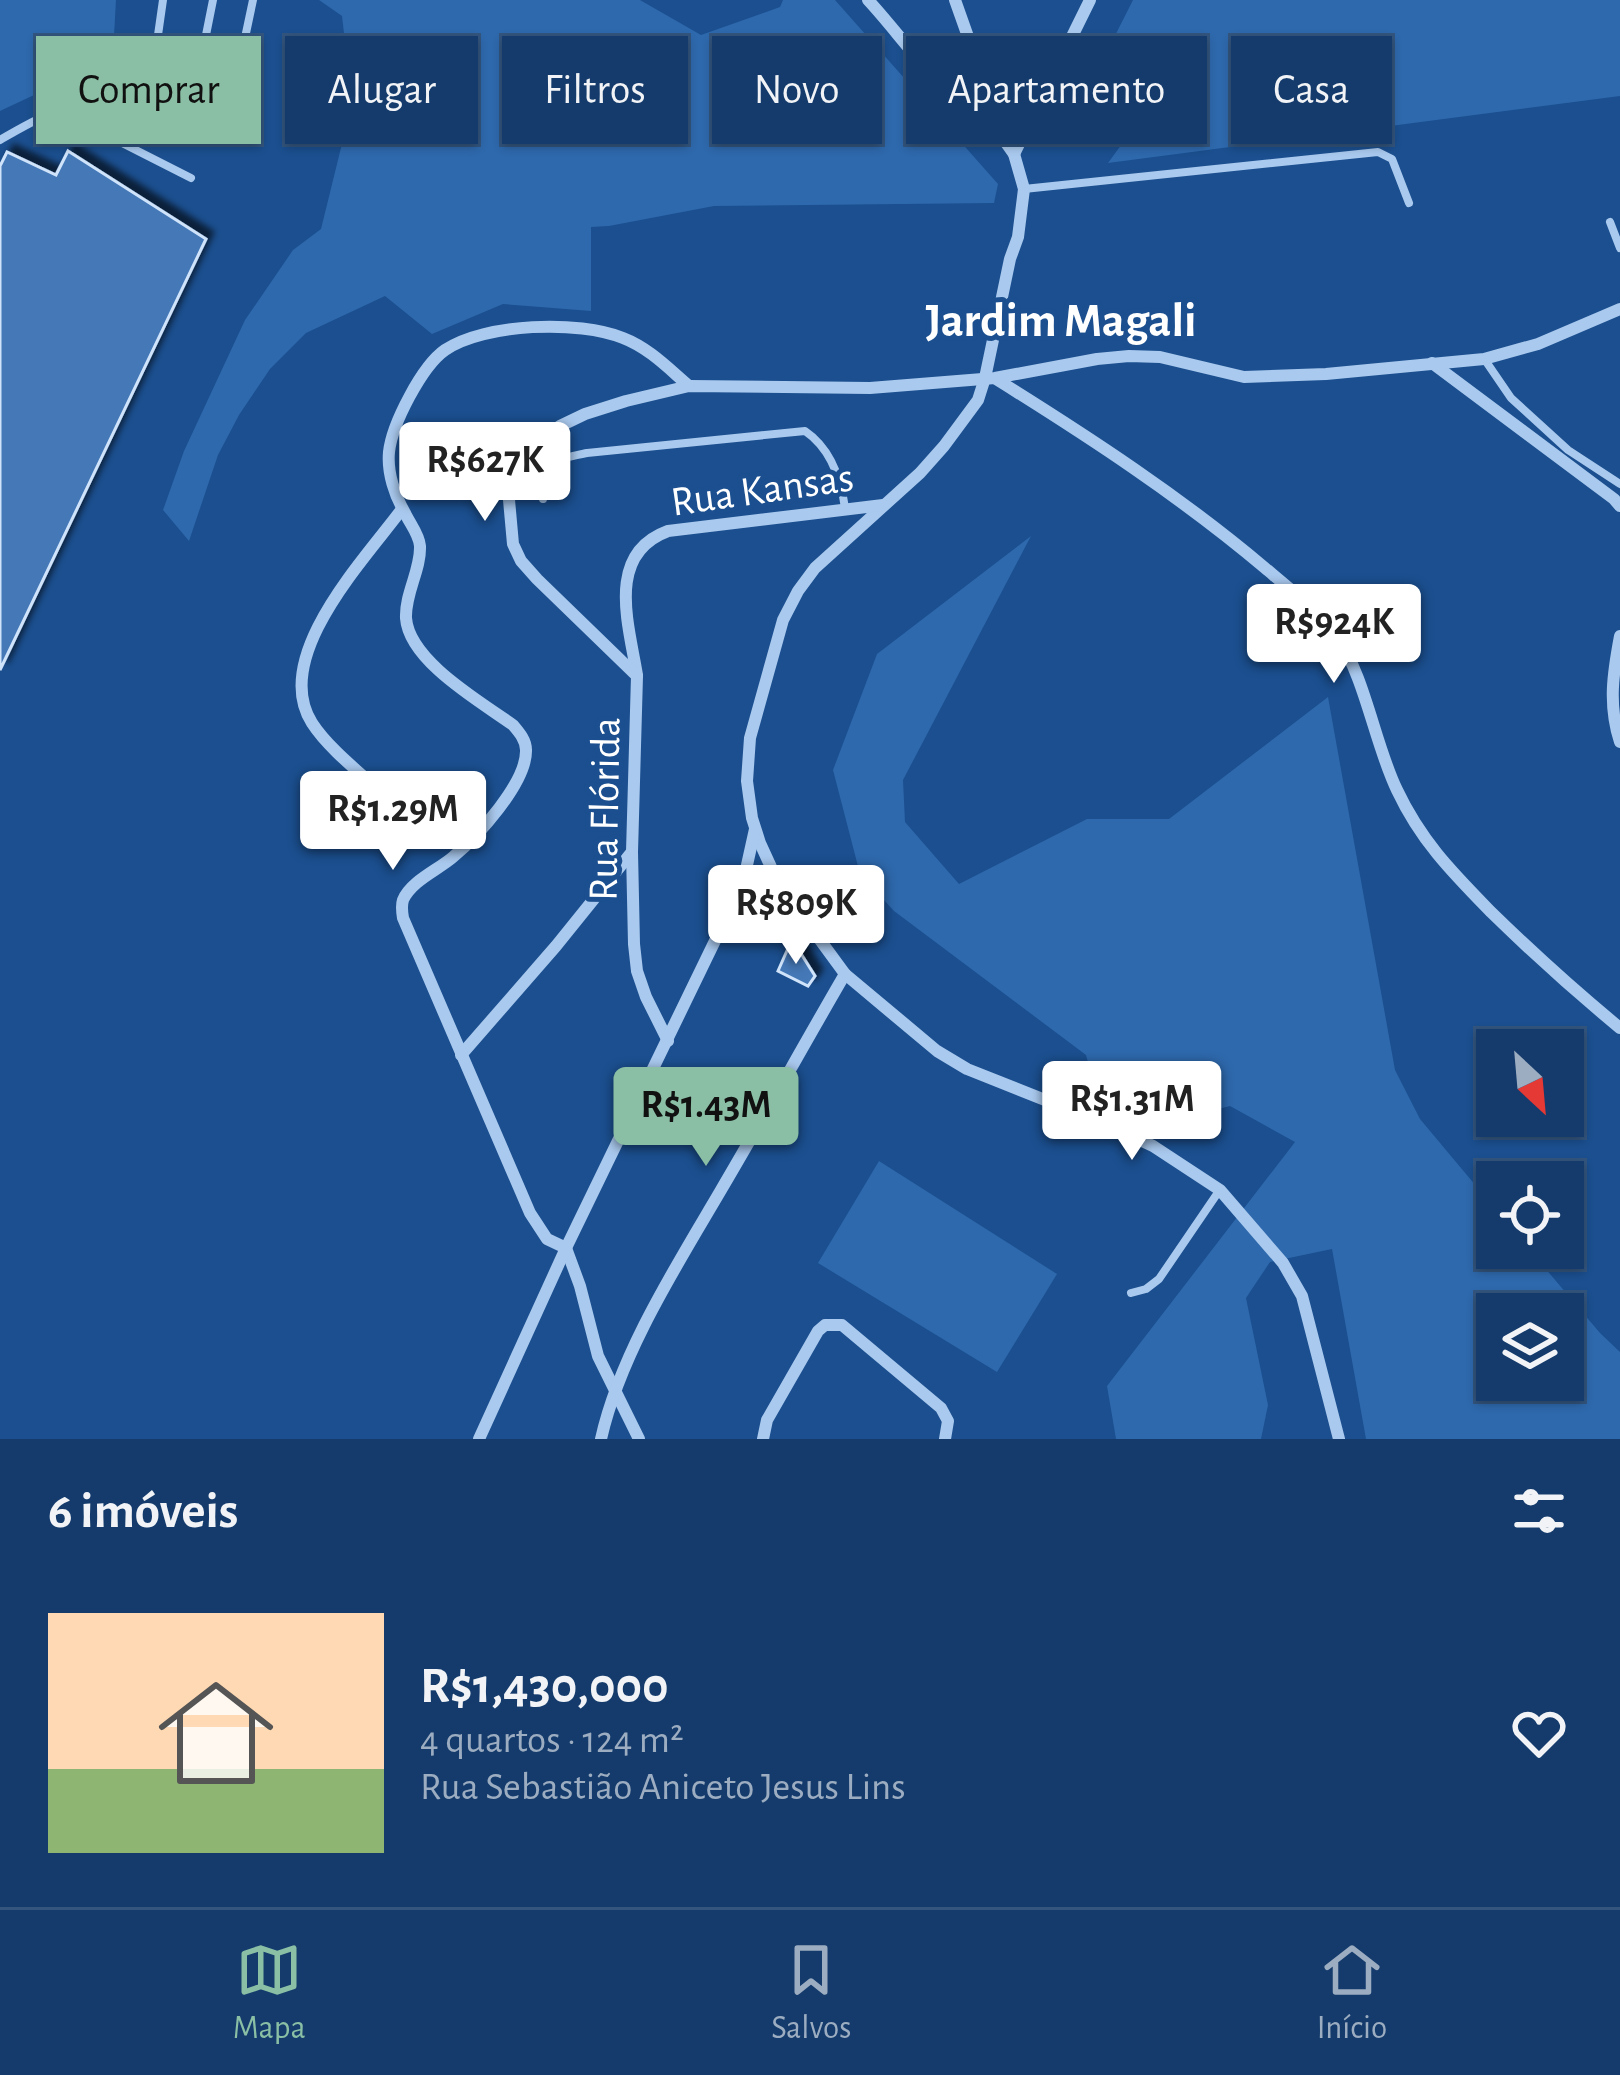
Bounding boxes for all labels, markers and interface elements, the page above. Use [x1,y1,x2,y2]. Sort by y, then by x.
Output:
chip: Comprar [36,36,261,144]
chip: Alugar [285,36,478,144]
chip: Filtros [502,36,688,144]
chip: Novo [712,36,882,144]
chip: Apartamento [906,36,1207,144]
chip: Casa [1231,36,1392,144]
district label: Jardim Magali [925,298,1197,346]
pin: R$627K [387,422,583,524]
text: R$627K [426,441,544,480]
street label: Rua Kansas [668,456,856,524]
pin: R$924K [1236,584,1432,686]
text: R$924K [1274,603,1394,642]
street label: Rua Flórida [582,717,628,901]
pin: R$1.29M [282,771,504,873]
text: R$1.29M [327,790,459,829]
pin: R$809K [698,865,894,967]
text: R$809K [735,884,857,923]
north arrow [1476,1029,1584,1137]
map controls [1476,1029,1584,1401]
pin: R$1.31M [1021,1061,1243,1163]
pin: R$1.43M [595,1067,817,1169]
text: R$1.31M [1069,1080,1195,1119]
text: R$1.43M [640,1086,772,1125]
button: locate [1476,1161,1584,1269]
button: layers [1476,1293,1584,1401]
icon: filters [1506,1478,1572,1544]
text: 6 imóveis [48,1486,238,1537]
icon: home [144,1661,288,1805]
text: R$1,430,000 [420,1661,669,1712]
icon: heart [1506,1700,1572,1766]
text: 4 quartos · 124 m² [420,1721,684,1760]
text: Rua Sebastião Aniceto Jesus Lins [420,1768,906,1807]
tab: Mapa [233,1937,306,2049]
tab: Salvos [771,1937,851,2049]
tab: Início [1317,1937,1387,2049]

